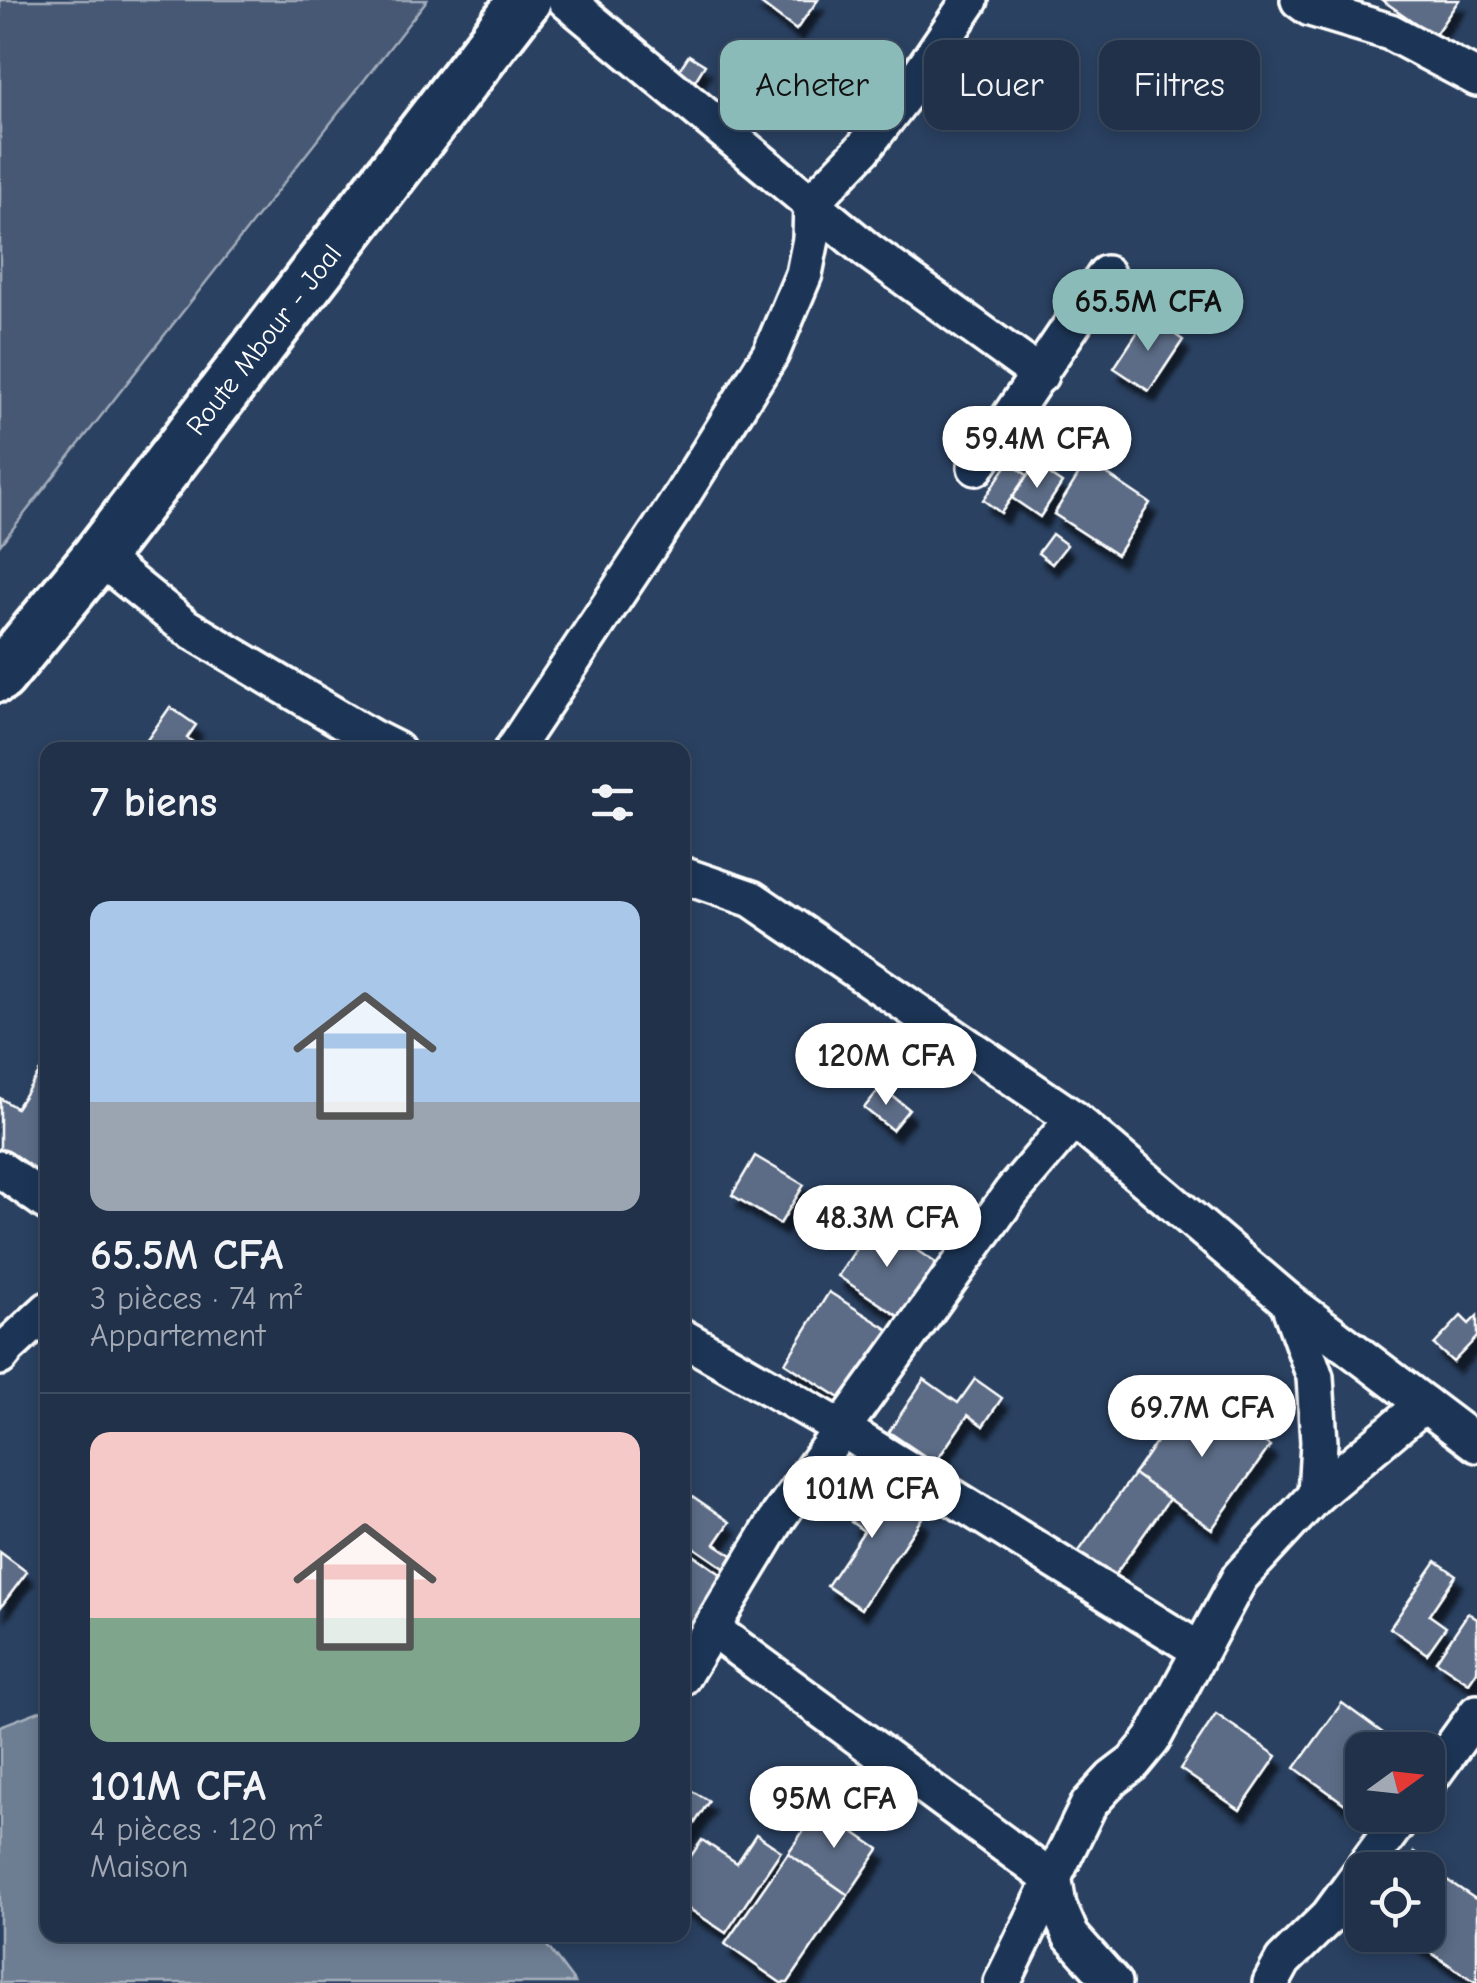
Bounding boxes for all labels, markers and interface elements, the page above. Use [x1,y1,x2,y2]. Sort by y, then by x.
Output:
chip: Acheter [720,40,904,130]
chip: Louer [924,40,1079,130]
chip: Filtres [1099,40,1260,130]
street label: Route Mbour - Joal [180,238,348,442]
pin: 65.5M CFA [1034,269,1262,354]
text: 65.5M CFA [1074,283,1222,320]
pin: 59.4M CFA [923,406,1151,491]
text: 59.4M CFA [964,420,1110,457]
icon: filters [585,775,640,830]
text: 7 biens [90,778,217,827]
icon: home [275,966,455,1146]
pin: 120M CFA [783,1023,989,1108]
text: 120M CFA [817,1037,955,1074]
pin: 48.3M CFA [773,1185,1001,1270]
text: 48.3M CFA [815,1199,959,1236]
text: 65.5M CFA [90,1231,283,1280]
text: 3 pièces · 74 m² [90,1280,302,1317]
text: Appartement [90,1317,265,1354]
pin: 69.7M CFA [1088,1375,1316,1460]
text: 69.7M CFA [1130,1389,1274,1426]
pin: 101M CFA [769,1456,975,1541]
text: 101M CFA [805,1470,939,1507]
icon: home [275,1497,455,1677]
north arrow [1345,1732,1445,1832]
map controls [1345,1732,1445,1952]
text: 101M CFA [90,1762,266,1811]
pin: 95M CFA [742,1766,926,1851]
text: 95M CFA [772,1780,896,1817]
text: 4 pièces · 120 m² [90,1811,322,1848]
text: Maison [90,1848,188,1885]
button: locate [1345,1852,1445,1952]

